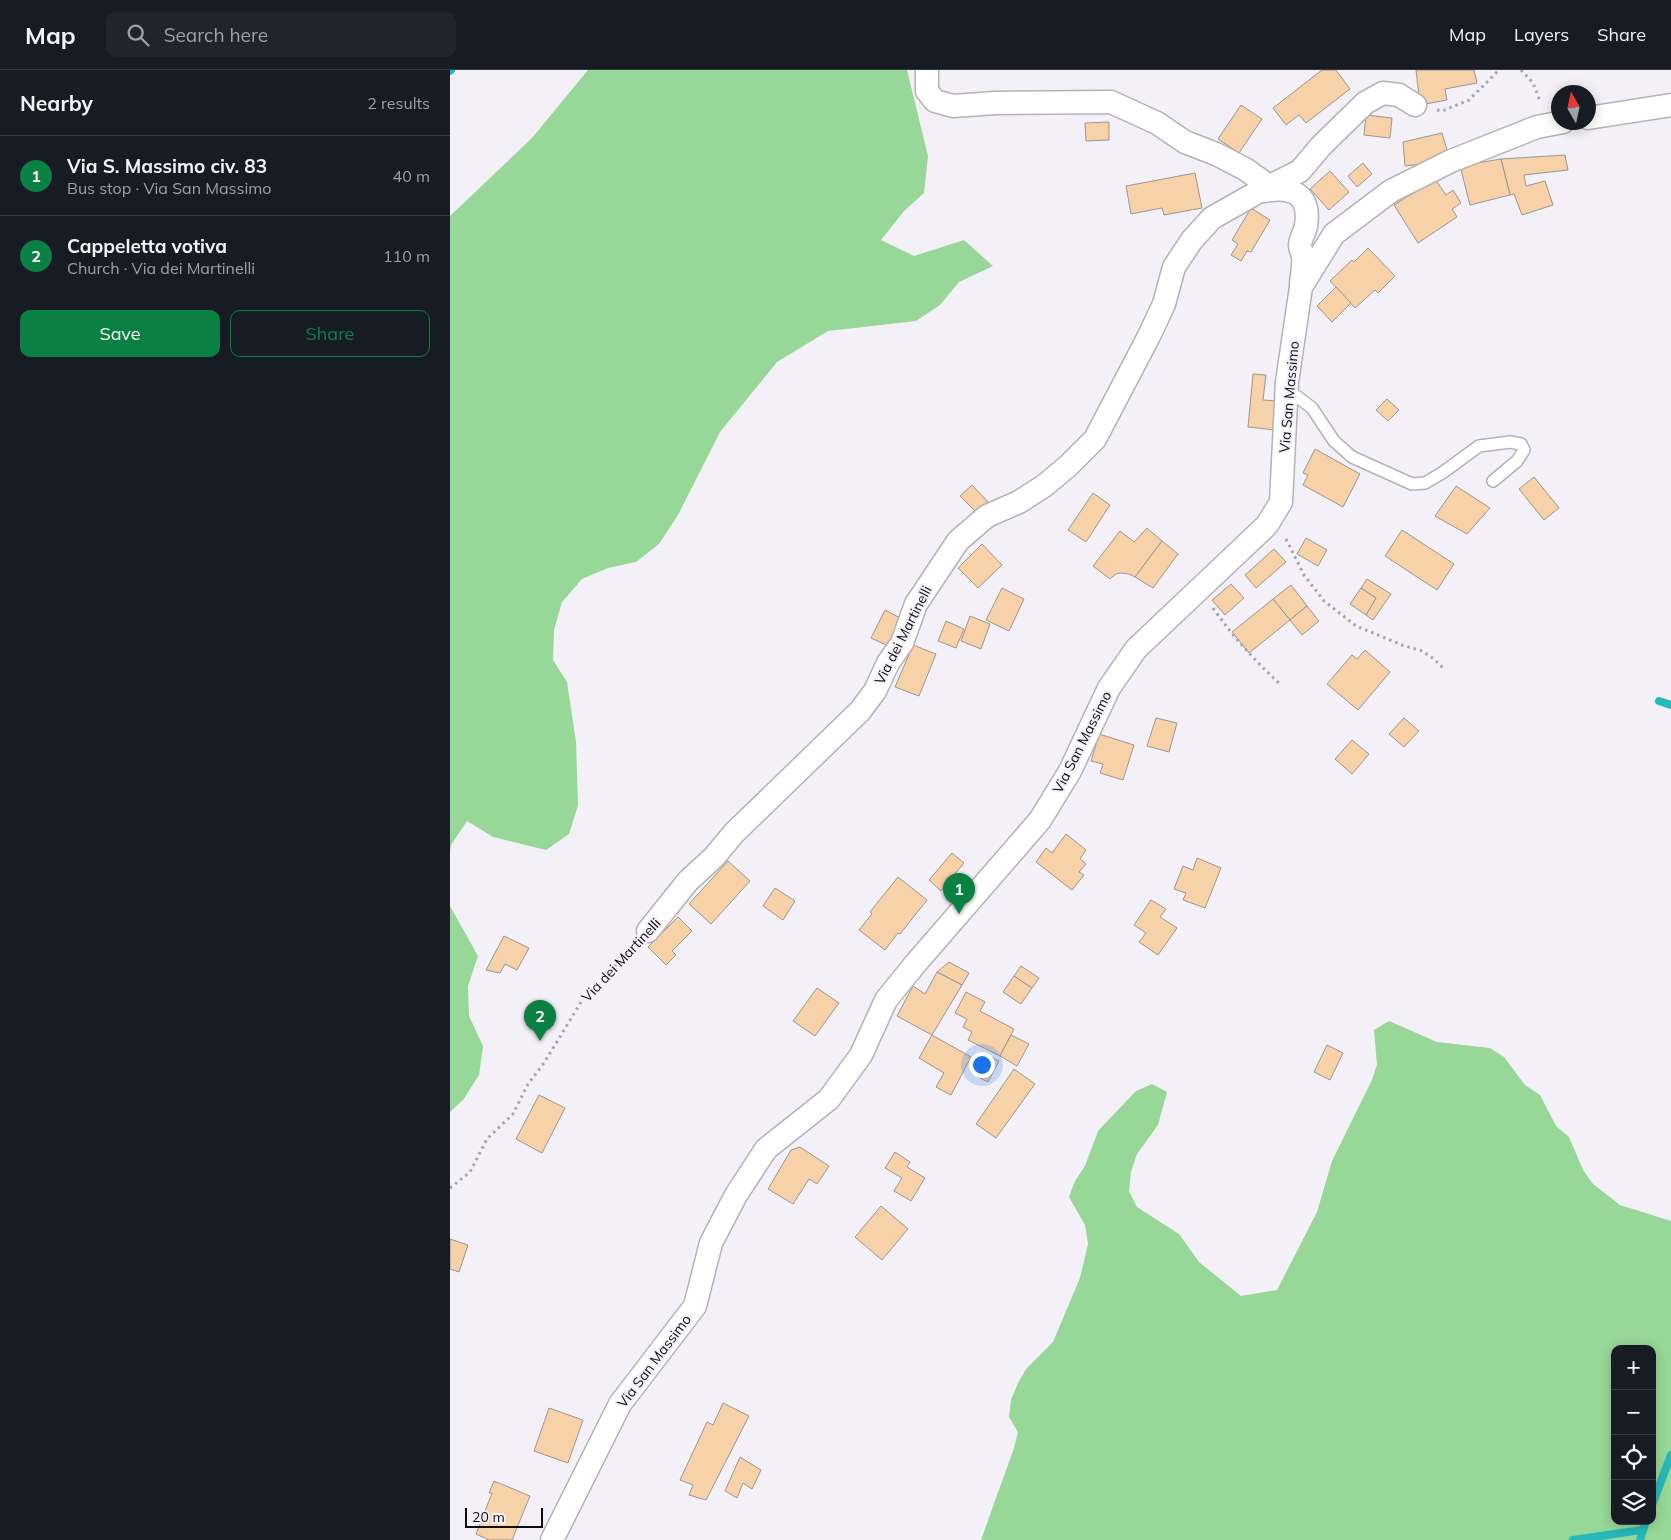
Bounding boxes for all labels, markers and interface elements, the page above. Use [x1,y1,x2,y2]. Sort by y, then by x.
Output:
search box [106,12,456,57]
text: Map [25,20,76,50]
icon: search [124,21,152,49]
text: Search here [164,23,268,47]
text: Map [1449,23,1486,46]
text: Layers [1514,23,1569,46]
text: Share [1597,23,1646,46]
north arrow [1551,85,1596,130]
text: Nearby [20,90,93,116]
text: 2 results [367,93,430,113]
text: Via S. Massimo civ. 83 [67,154,267,178]
text: 1 [31,166,41,186]
text: 40 m [393,166,430,186]
text: Bus stop · Via San Massimo [67,178,271,198]
text: Cappeletta votiva [67,234,227,258]
text: 2 [31,246,41,266]
text: 110 m [383,246,430,266]
text: Church · Via dei Martinelli [67,258,255,278]
button: Save [20,310,220,357]
button: Share [230,310,430,357]
street label: Via San Massimo [1275,340,1303,454]
street label: Via dei Martinelli [870,583,936,687]
street label: Via San Massimo [1049,688,1115,796]
pin: 1 [943,873,975,914]
street label: Via dei Martinelli [578,914,664,1006]
pin: 2 [524,1000,556,1041]
your location [969,1052,995,1078]
street label: Via San Massimo [613,1311,695,1411]
map controls [1611,1345,1656,1525]
button: + [1611,1345,1656,1390]
button: − [1611,1390,1656,1435]
button: locate [1611,1435,1656,1480]
button: layers [1611,1480,1656,1525]
scale bar [465,1505,542,1528]
text: 20 m [472,1508,505,1526]

